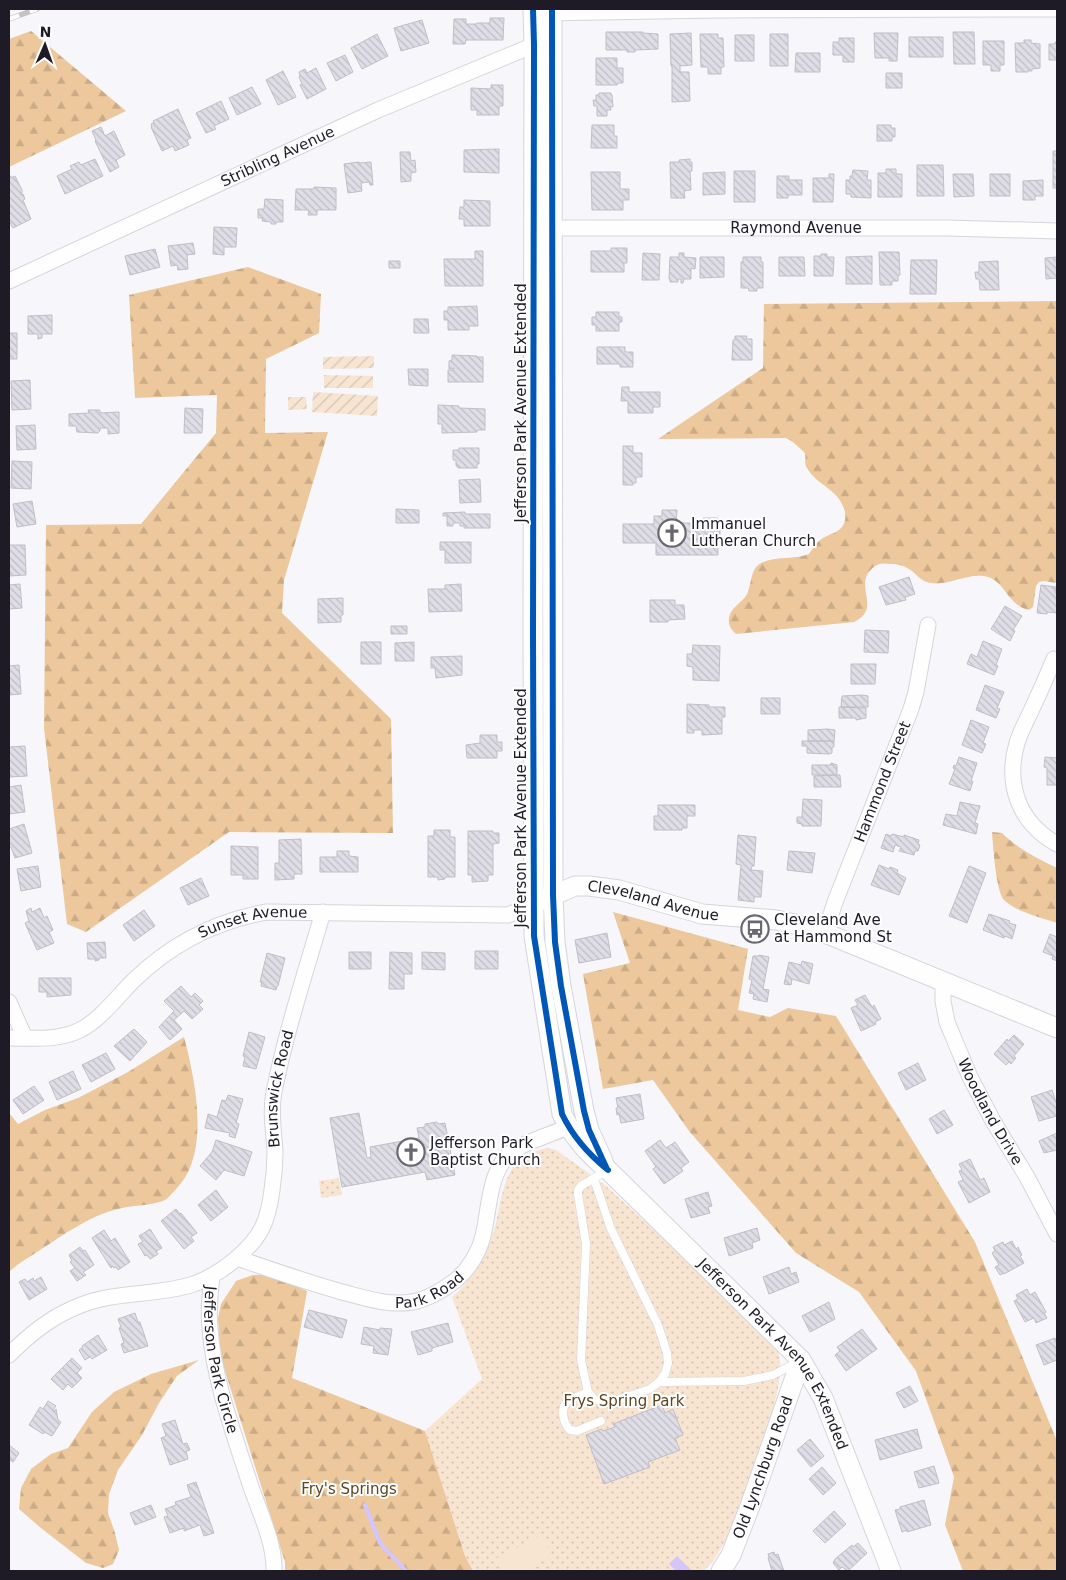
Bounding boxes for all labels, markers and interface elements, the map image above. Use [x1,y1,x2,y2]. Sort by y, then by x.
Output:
north arrow [20,20,70,70]
text: N [39,24,52,40]
street label: Stribling Avenue [218,122,337,191]
street label: Raymond Avenue [730,219,862,237]
street label: Jefferson Park Avenue Extended [512,283,530,524]
place label: Immanuel Lutheran Church [691,515,816,550]
church icon: Immanuel Lutheran Church [657,518,687,548]
street label: Jefferson Park Avenue Extended [512,688,530,929]
street label: Hammond Street [851,718,914,845]
street label: Cleveland Avenue [586,877,720,924]
street label: Sunset Avenue [195,903,307,942]
place label: Cleveland Ave at Hammond St [774,911,892,946]
bus stop icon: Cleveland Ave at Hammond St [740,914,770,944]
street label: Brunswick Road [263,1028,297,1148]
street label: Woodland Drive [954,1056,1027,1168]
place label: Jefferson Park Baptist Church [429,1134,541,1169]
church icon: Jefferson Park Baptist Church [396,1137,426,1167]
street label: Jefferson Park Avenue Extended [693,1254,851,1452]
street label: Park Road [395,1268,468,1312]
street label: Jefferson Park Circle [200,1284,242,1436]
park label: Frys Spring Park [564,1392,685,1410]
street label: Old Lynchburg Road [729,1394,797,1542]
park label: Fry's Springs [301,1480,397,1498]

